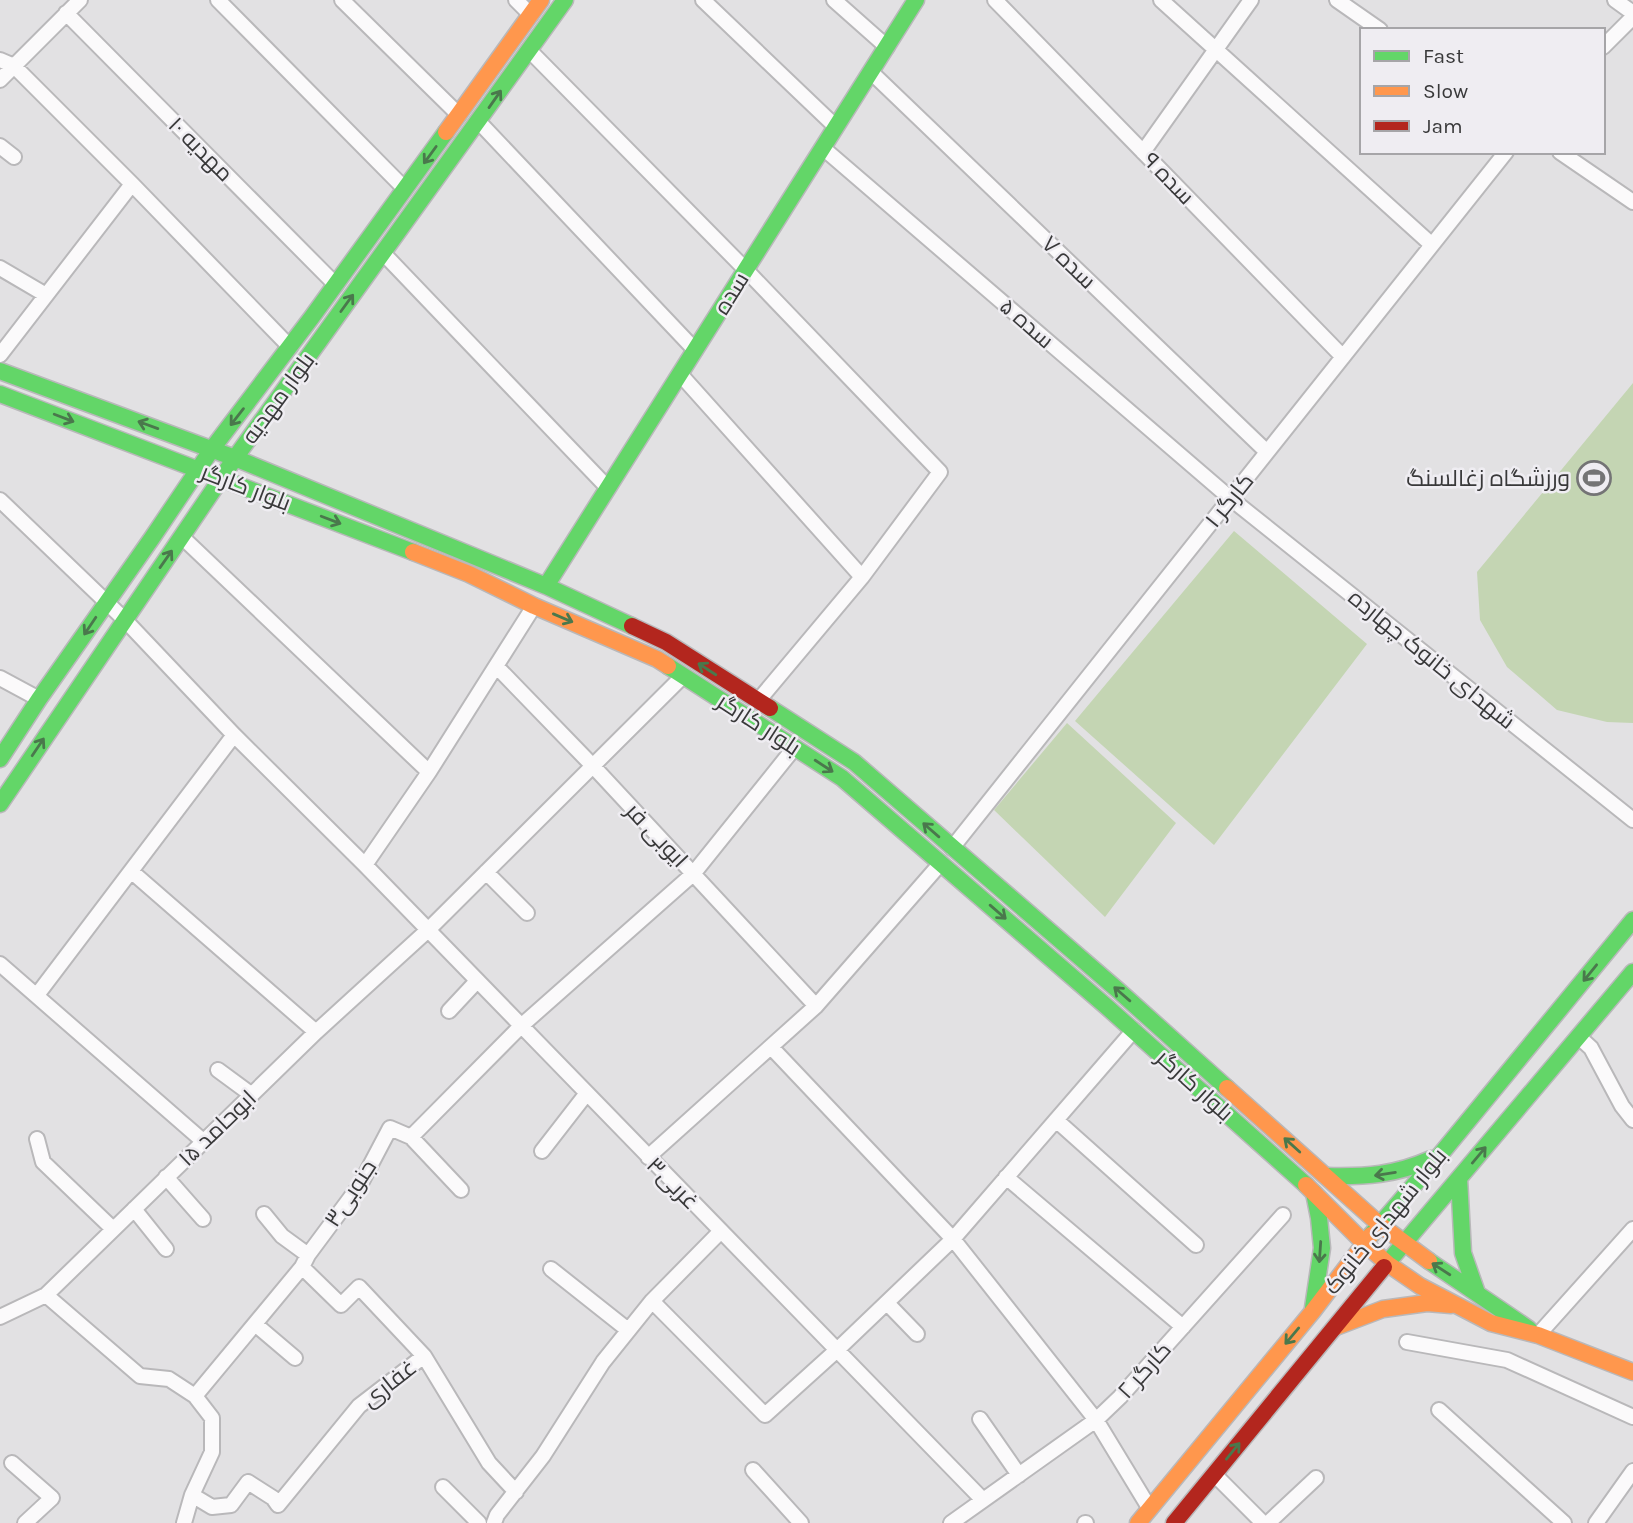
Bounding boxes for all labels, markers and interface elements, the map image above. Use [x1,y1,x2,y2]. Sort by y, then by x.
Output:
legend [1360,28,1605,154]
text: Fast [1423,44,1464,68]
text: Slow [1423,79,1468,103]
one-way arrow [488,90,502,109]
street label: مهدیه ۱۰ [163,112,238,187]
text: Jam [1423,114,1463,138]
one-way arrow [423,145,437,164]
street label: سده ۹ [1137,147,1200,210]
street label: سده ۷ [1036,230,1101,295]
street label: سده [708,267,755,319]
street label: سده ۵ [994,293,1059,354]
one-way arrow [339,294,354,313]
street label: بلوار مهدیه [236,348,320,449]
one-way arrow [229,407,244,425]
one-way arrow [52,413,74,425]
one-way arrow [138,418,160,430]
street label: بلوار کارگر [195,457,294,517]
sports icon: ورزشگاه زغالسنگ [1575,459,1613,497]
place label: ورزشگاه زغالسنگ [1406,465,1570,492]
street label: کارگر ۱ [1199,468,1259,533]
one-way arrow [319,515,341,528]
one-way arrow [159,550,173,569]
street label: شهدای خانوک چهارده [1342,584,1520,736]
one-way arrow [551,613,573,626]
one-way arrow [82,615,96,635]
one-way arrow [698,661,718,675]
street label: بلوار کارگر [710,686,805,761]
one-way arrow [31,738,45,757]
one-way arrow [814,758,833,773]
street label: ایوبی فر [619,796,693,873]
one-way arrow [923,822,941,838]
one-way arrow [989,904,1007,920]
one-way arrow [1582,964,1598,982]
one-way arrow [1114,986,1131,1003]
street label: بلوار کارگر [1149,1043,1239,1127]
street label: ابوحامد ۱۵ [173,1085,262,1172]
one-way arrow [1284,1137,1301,1154]
street label: بلوار شهدای خانوک [1318,1143,1453,1300]
one-way arrow [1471,1146,1487,1164]
street label: غربی۳ [641,1152,704,1215]
street label: جنوبی۳ [319,1155,382,1232]
one-way arrow [1374,1168,1397,1181]
one-way arrow [1313,1240,1326,1262]
one-way arrow [1432,1262,1451,1276]
one-way arrow [1284,1327,1300,1345]
street label: کارگر ۲ [1112,1336,1177,1404]
street label: غفاری [357,1354,422,1413]
one-way arrow [1225,1443,1240,1461]

